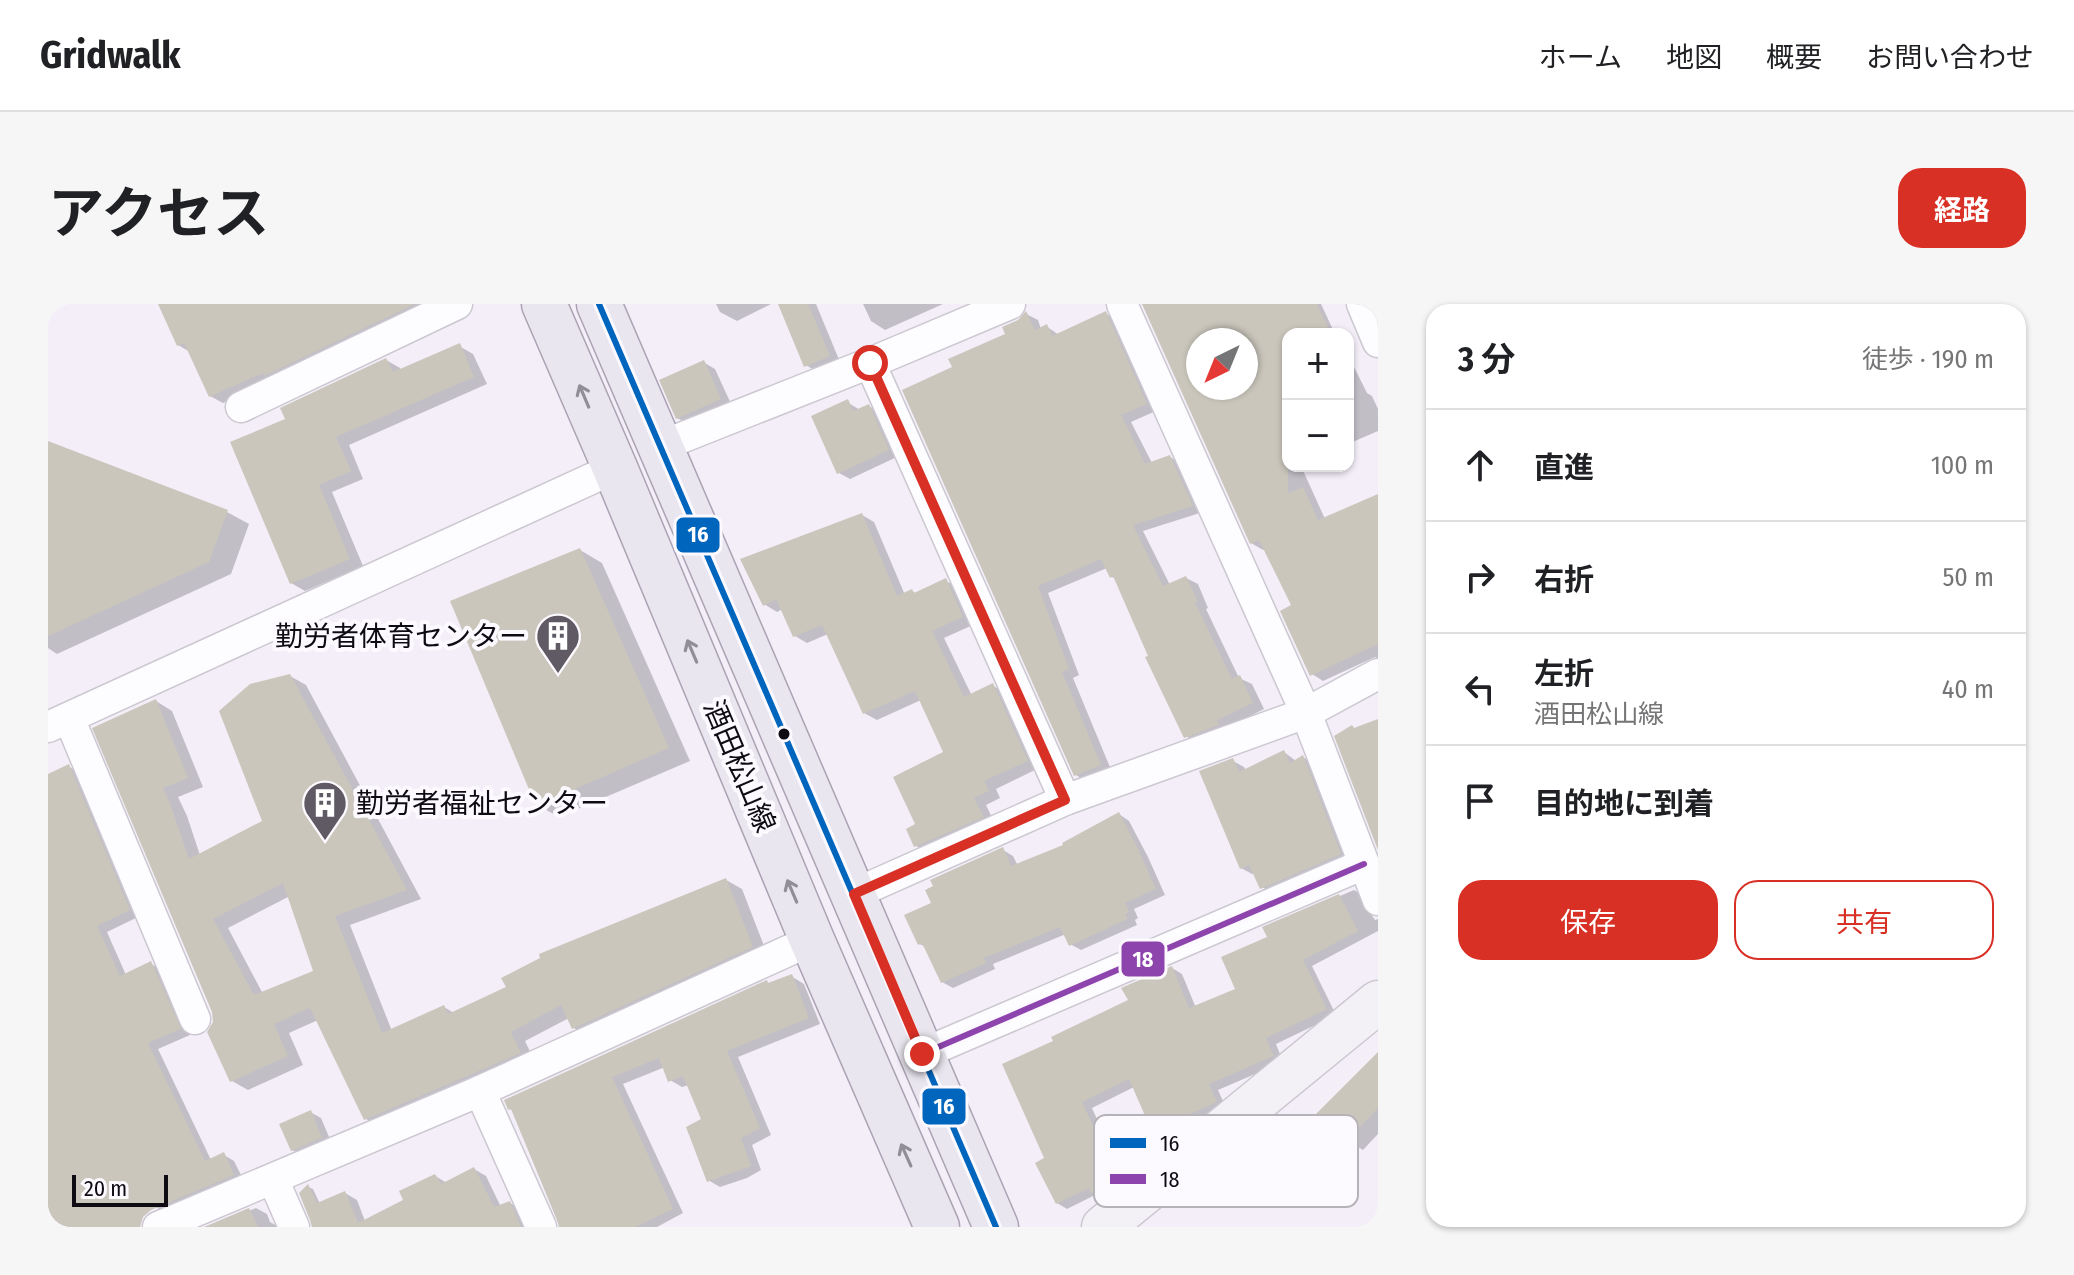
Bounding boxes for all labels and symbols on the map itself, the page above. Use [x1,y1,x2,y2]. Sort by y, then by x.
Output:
north arrow [1186,328,1258,400]
route start [852,345,888,381]
one-way arrow [575,384,590,409]
line badge: 16 [675,516,721,554]
text: 16 [688,521,708,548]
building icon: 勤労者体育センター [534,612,582,675]
place label: 勤労者体育センター [275,620,527,653]
one-way arrow [683,639,698,664]
street label: 酒田松山線 [697,695,782,837]
unlabelled marker [776,726,792,742]
building icon: 勤労者福祉センター [301,779,349,842]
place label: 勤労者福祉センター [356,787,608,820]
one-way arrow [784,879,798,904]
line badge: 18 [1120,940,1166,978]
text: 18 [1133,946,1154,973]
route end [904,1036,940,1072]
line badge: 16 [921,1087,967,1126]
text: 16 [934,1093,954,1120]
legend [1094,1115,1358,1207]
text: 16 [1160,1130,1180,1157]
one-way arrow [898,1144,913,1168]
text: 18 [1160,1166,1180,1193]
scale bar [72,1171,168,1207]

